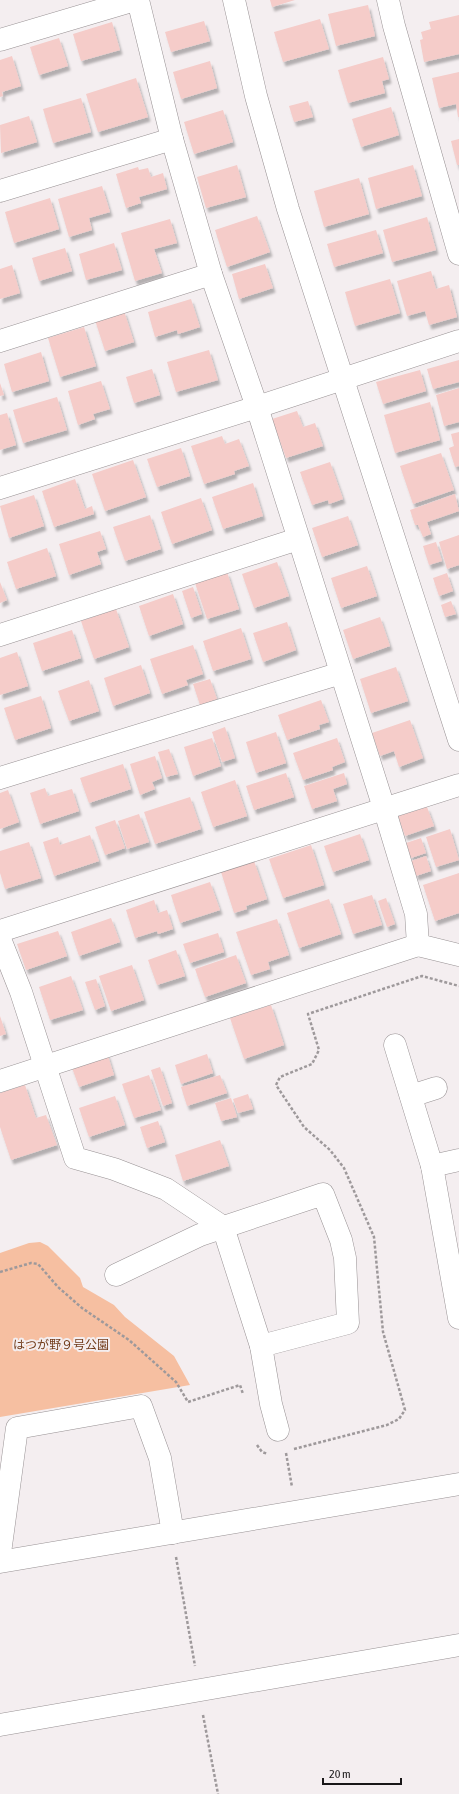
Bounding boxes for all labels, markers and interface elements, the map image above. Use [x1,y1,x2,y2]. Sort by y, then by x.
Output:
park label: はつが野９号公園 [13,1338,109,1352]
scale bar [323,1760,401,1786]
text: 20 m [329,1767,351,1781]

